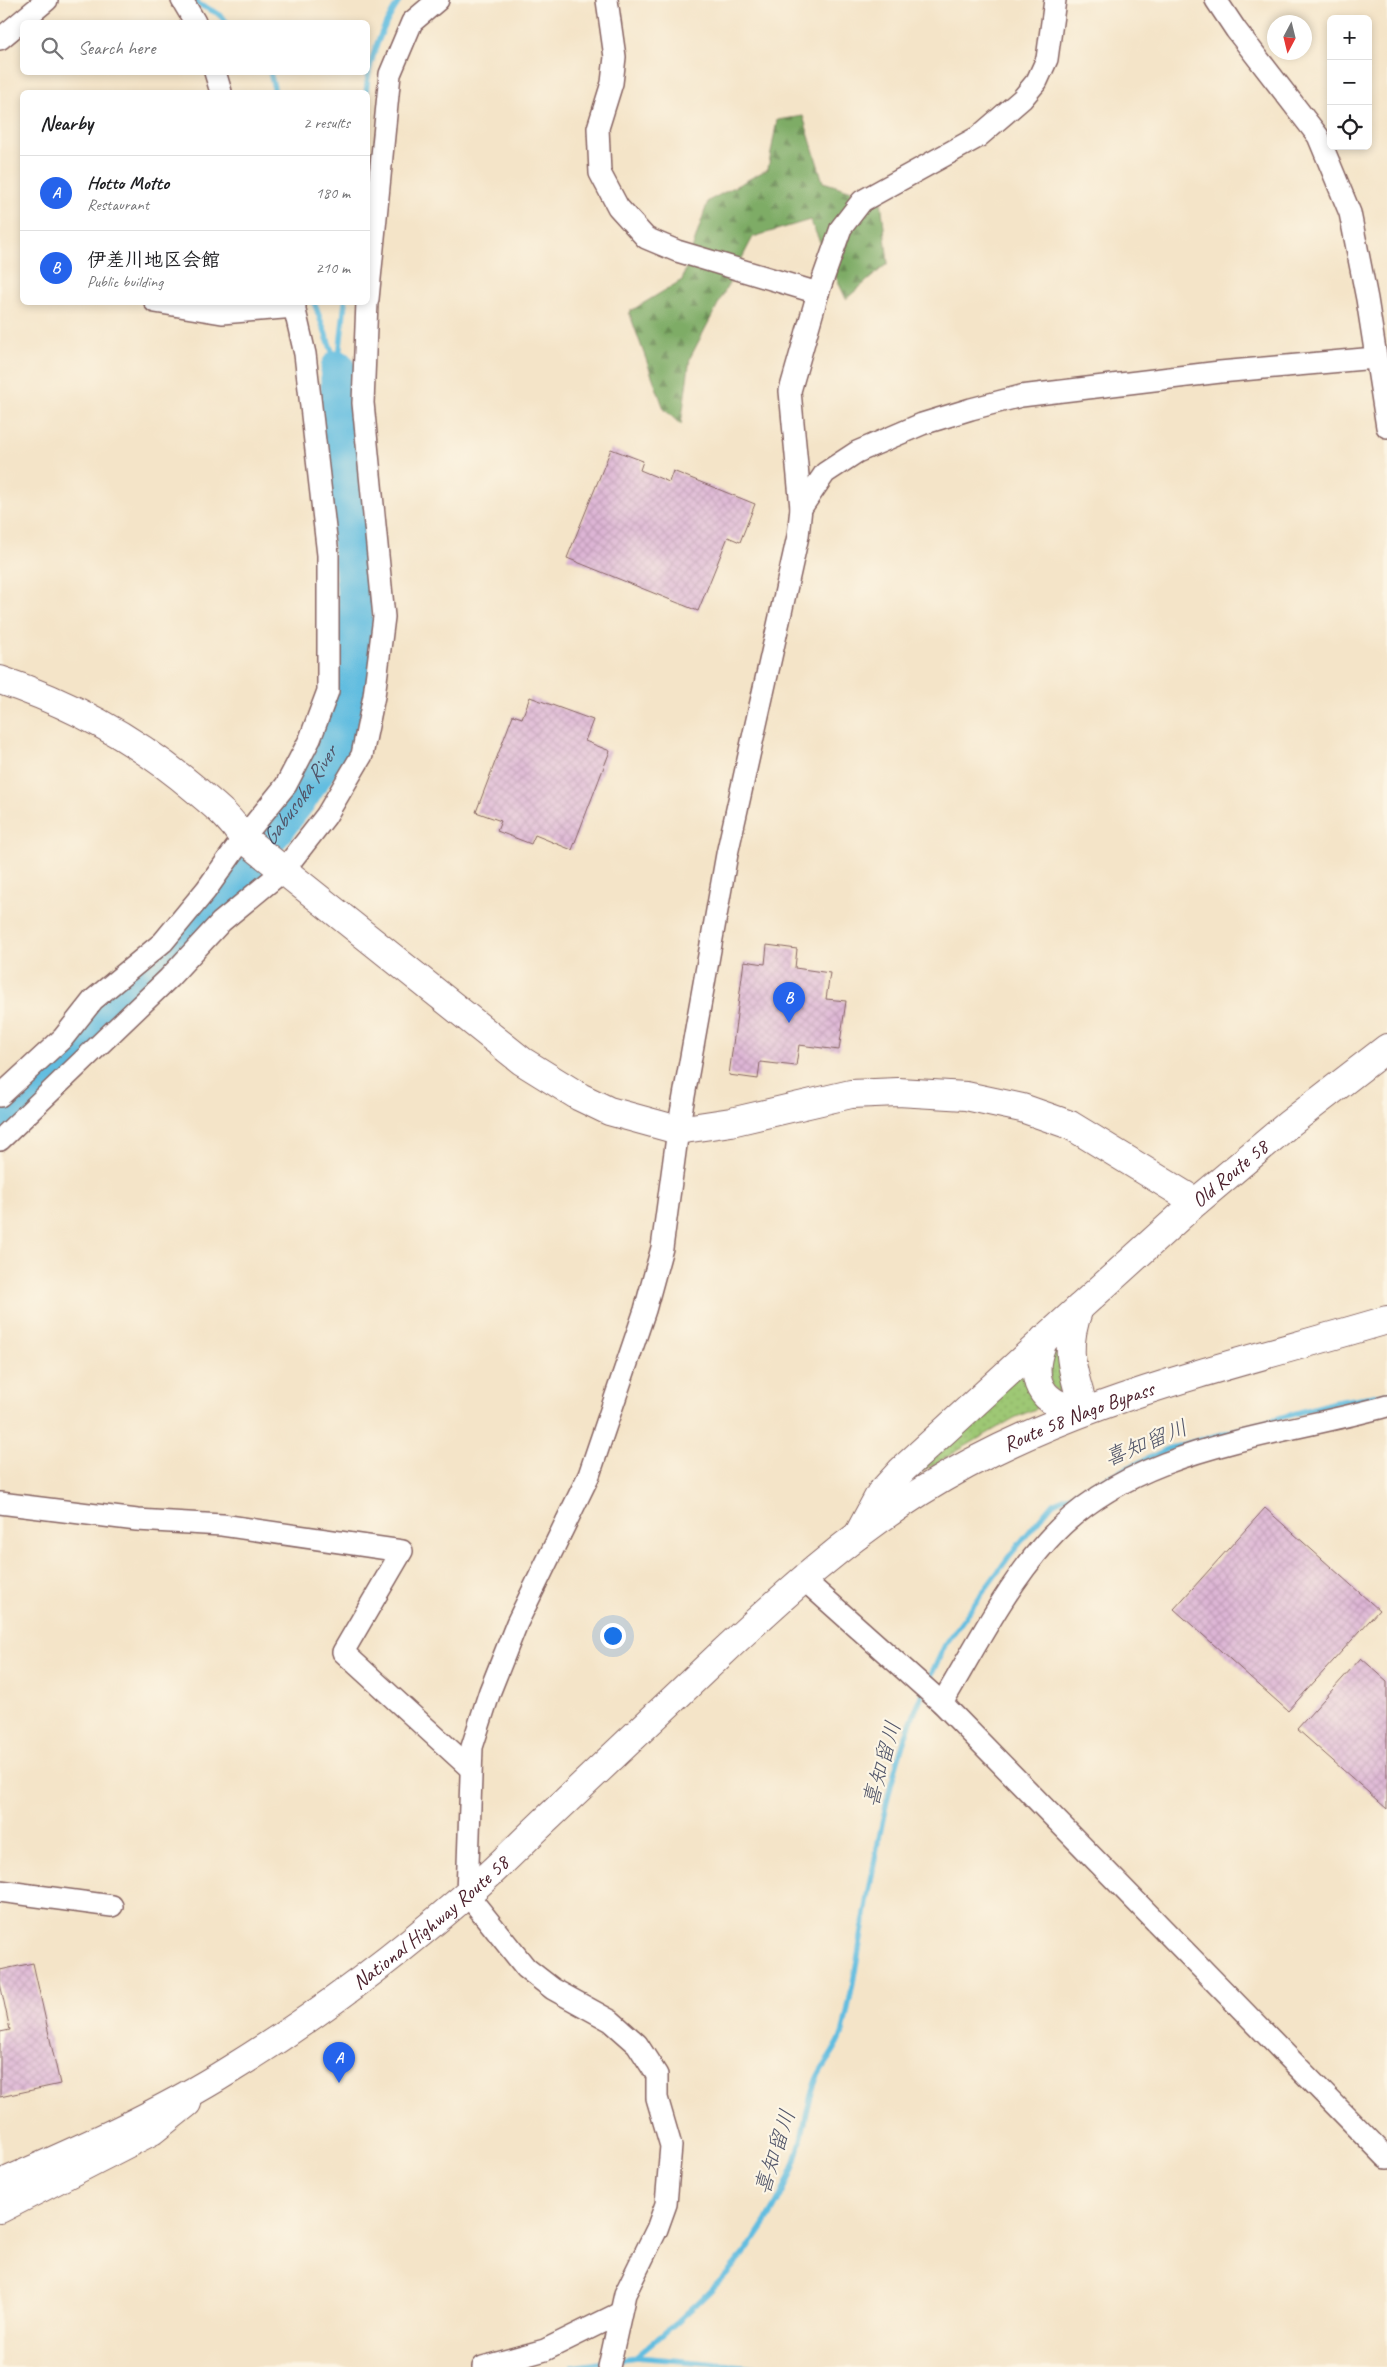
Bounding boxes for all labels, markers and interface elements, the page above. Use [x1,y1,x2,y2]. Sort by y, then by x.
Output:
north arrow [1267,15,1312,60]
map controls [1327,15,1372,150]
button: + [1327,15,1372,60]
search box [20,20,370,75]
icon: search [38,34,66,62]
text: Search here [78,36,155,60]
button: − [1327,60,1372,105]
button: locate [1327,105,1372,150]
text: Nearby [40,110,93,136]
text: 2 results [303,113,350,133]
text: Hotto Motto [87,171,169,195]
text: A [52,183,60,203]
text: 180 m [316,183,350,203]
text: Restaurant [87,195,149,215]
text: 伊差川地区会館 [87,248,220,272]
text: B [52,258,60,278]
text: 210 m [316,258,350,278]
text: Public building [87,272,163,292]
water label: Gabusoka River [255,738,345,851]
pin: B [773,982,805,1023]
street label: Old Route 58 [1186,1133,1275,1213]
street label: Route 58 Nago Bypass [999,1375,1159,1457]
water label: 喜知留川 [1100,1414,1192,1472]
your location [600,1623,626,1649]
water label: 喜知留川 [856,1718,908,1810]
street label: National Highway Route 58 [347,1848,516,1995]
pin: A [323,2042,355,2083]
water label: 喜知留川 [748,2106,802,2198]

